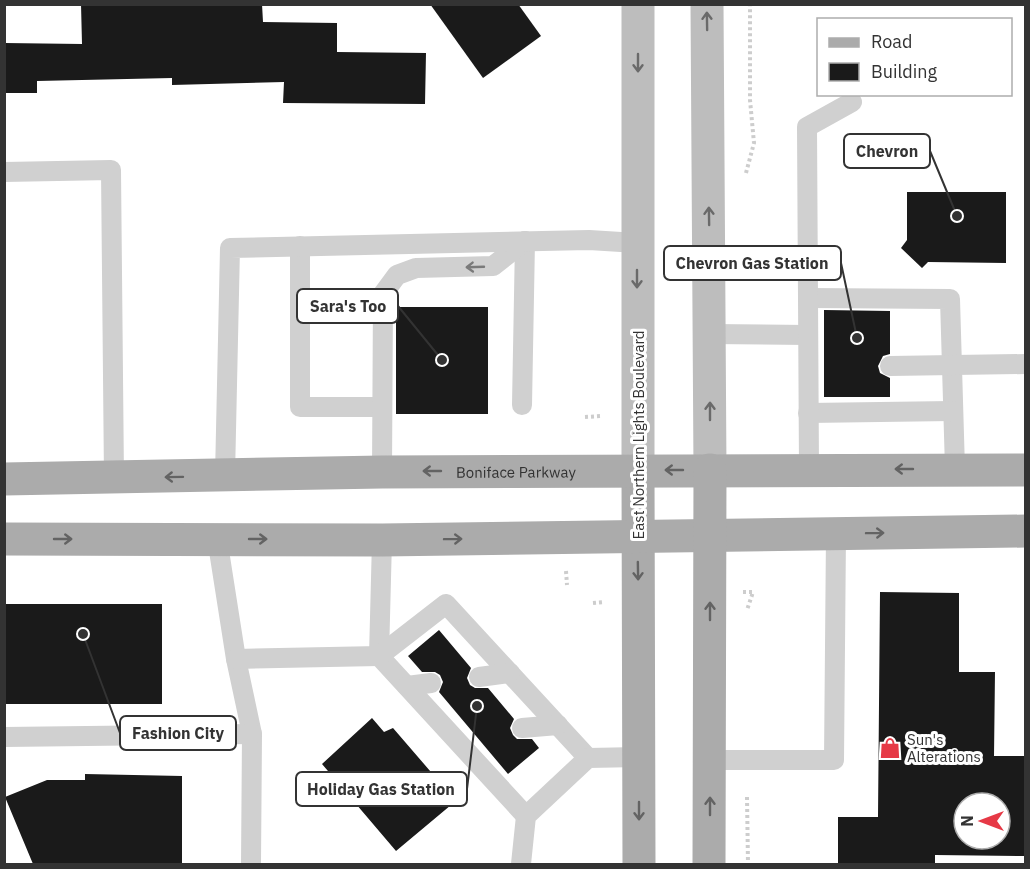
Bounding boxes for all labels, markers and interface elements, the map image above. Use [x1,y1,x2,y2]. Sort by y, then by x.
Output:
one-way arrow [701,12,713,32]
legend [817,18,1012,96]
text: Road [871,30,912,53]
one-way arrow [632,52,644,72]
text: Building [871,60,938,83]
callout: Chevron [844,134,930,168]
text: Chevron [856,141,918,161]
one-way arrow [703,207,715,227]
callout: Chevron Gas Station [664,246,841,280]
text: Chevron Gas Station [676,253,828,273]
one-way arrow [465,261,485,272]
one-way arrow [631,268,643,288]
callout: Sara's Too [297,289,398,323]
text: Sara's Too [310,296,386,316]
street label: East Northern Lights Boulevard [629,330,648,540]
one-way arrow [704,402,716,422]
street label: Boniface Parkway [456,462,576,481]
one-way arrow [895,463,915,475]
one-way arrow [664,464,684,476]
one-way arrow [423,466,443,477]
one-way arrow [165,471,185,483]
one-way arrow [865,527,885,539]
one-way arrow [52,533,72,545]
one-way arrow [247,533,267,545]
one-way arrow [442,533,462,545]
one-way arrow [633,560,644,580]
one-way arrow [704,602,716,622]
callout: Fashion City [120,716,236,750]
text: Fashion City [132,723,224,743]
place label: Sun's Alterations [907,730,981,766]
shop icon: Sun's Alterations [878,736,902,760]
callout: Holiday Gas Station [296,772,467,806]
text: Holiday Gas Station [307,779,455,799]
north arrow [952,791,1012,851]
one-way arrow [704,797,716,817]
one-way arrow [633,800,645,820]
text: N [957,815,977,827]

